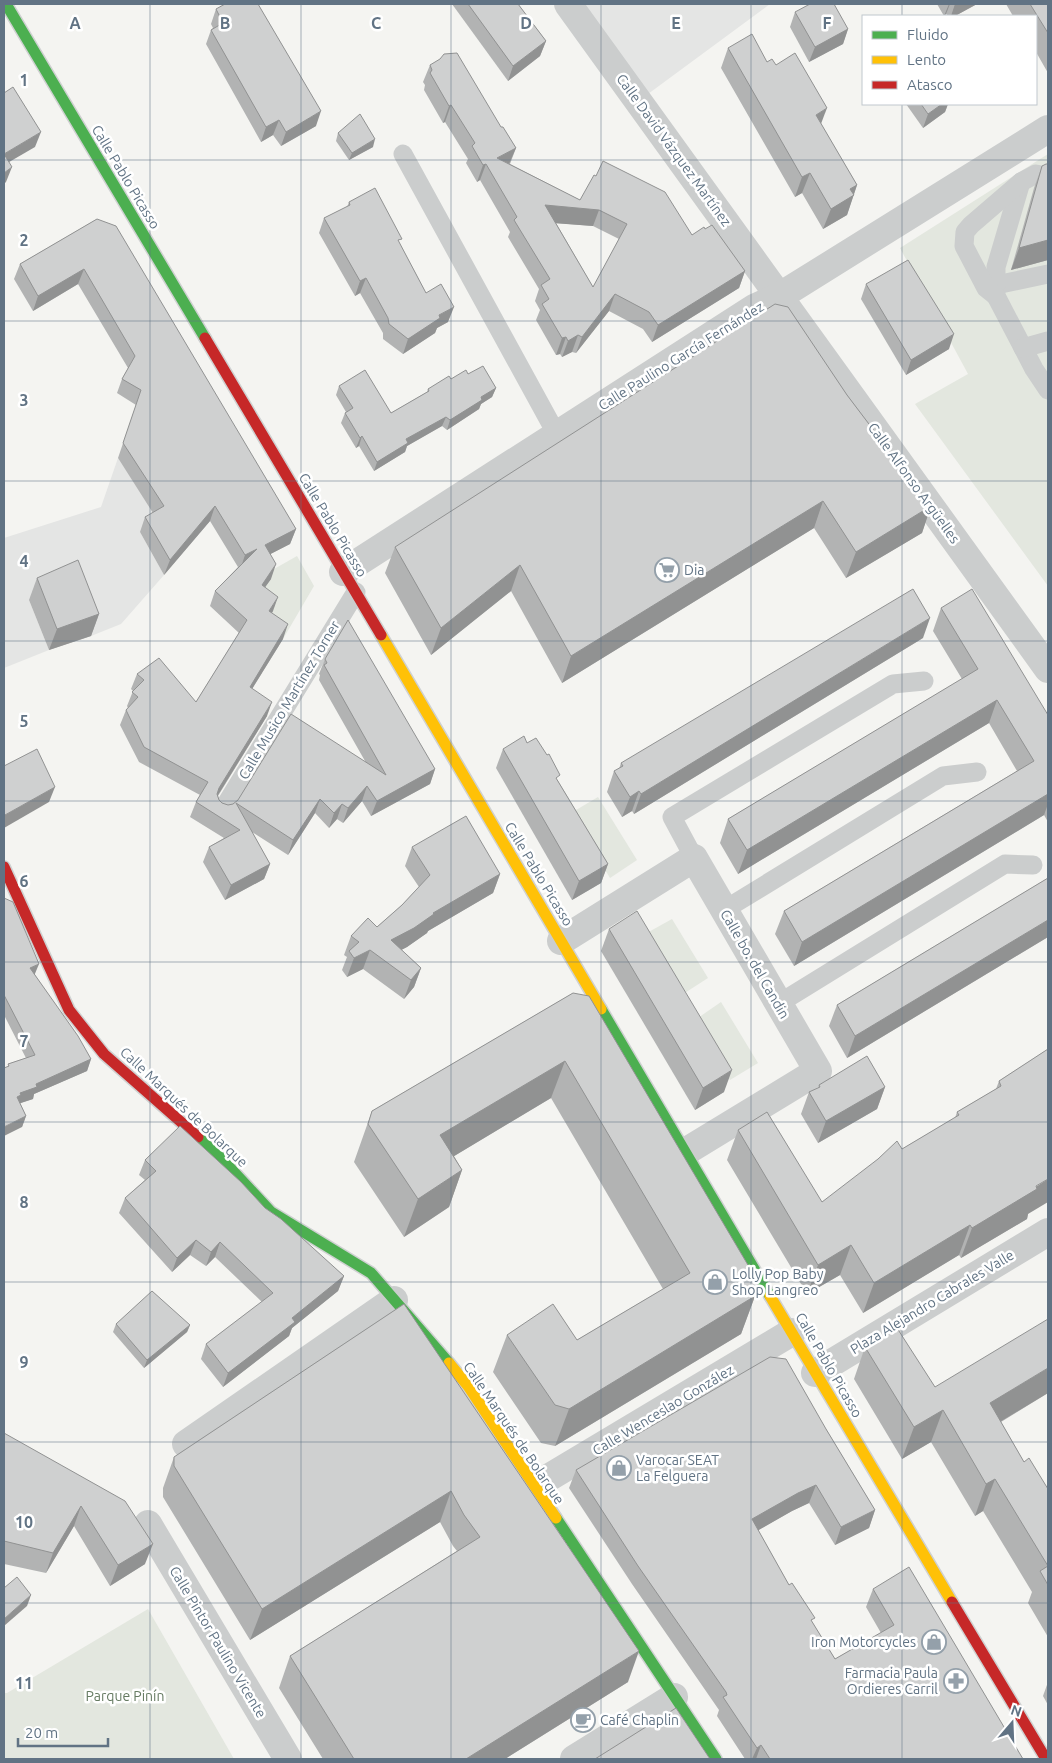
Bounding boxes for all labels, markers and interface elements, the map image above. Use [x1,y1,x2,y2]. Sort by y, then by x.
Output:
text: A [69,14,81,32]
text: B [220,14,230,32]
text: C [371,14,381,32]
text: D [520,14,532,32]
text: E [671,14,681,32]
text: F [823,14,832,32]
legend [862,15,1037,105]
text: Fluido [907,26,949,43]
text: Lento [907,51,946,68]
text: 1 [19,71,29,89]
street label: Calle David Vázquez Martínez [613,71,735,229]
text: Atasco [907,76,953,93]
street label: Calle Pablo Picasso [89,122,163,232]
text: 2 [19,231,29,249]
street label: Calle Paulino García Fernández [595,298,767,414]
text: 3 [19,391,29,409]
street label: Calle Alfonso Argüelles [865,420,963,546]
street label: Calle Pablo Picasso [296,470,370,580]
text: 4 [19,552,29,570]
supermarket icon: Dia [654,557,680,583]
place label: Dia [684,562,704,578]
street label: Calle Musico Martínez Torner [235,617,343,782]
text: 5 [19,712,29,730]
street label: Calle Pablo Picasso [502,819,576,929]
text: 6 [19,872,29,890]
street label: Calle bo. del Candin [717,907,793,1021]
text: 7 [19,1032,29,1050]
street label: Calle Marqués de Bolarque [117,1044,251,1170]
text: 8 [19,1193,29,1211]
street label: Plaza Alejandro Cabrales Valle [847,1247,1017,1357]
place label: Lolly Pop Baby Shop Langreo [732,1266,824,1298]
shop icon: Lolly Pop Baby Shop Langreo [702,1269,728,1295]
street label: Calle Pablo Picasso [792,1310,866,1420]
text: 9 [19,1353,29,1371]
street label: Calle Marqués de Bolarque [460,1359,568,1507]
street label: Calle Wenceslao González [589,1361,737,1459]
place label: Varocar SEAT La Felguera [636,1452,719,1484]
shop icon: Varocar SEAT La Felguera [606,1455,632,1481]
text: 10 [15,1513,33,1531]
street label: Calle Pintor Paulino Vicente [166,1563,270,1721]
shop icon: Iron Motorcycles [921,1629,947,1655]
place label: Iron Motorcycles [811,1634,916,1650]
place label: Farmacia Paula Ordieres Carril [845,1665,938,1697]
pharmacy icon: Farmacia Paula Ordieres Carril [943,1668,969,1694]
text: 11 [15,1674,33,1692]
park label: Parque Pinín [85,1688,165,1704]
north arrow [987,1698,1037,1748]
text: N [1009,1701,1024,1720]
cafe icon: Café Chaplin [570,1707,596,1733]
place label: Café Chaplin [600,1712,679,1728]
scale bar [18,1716,108,1748]
text: 20 m [25,1724,58,1741]

